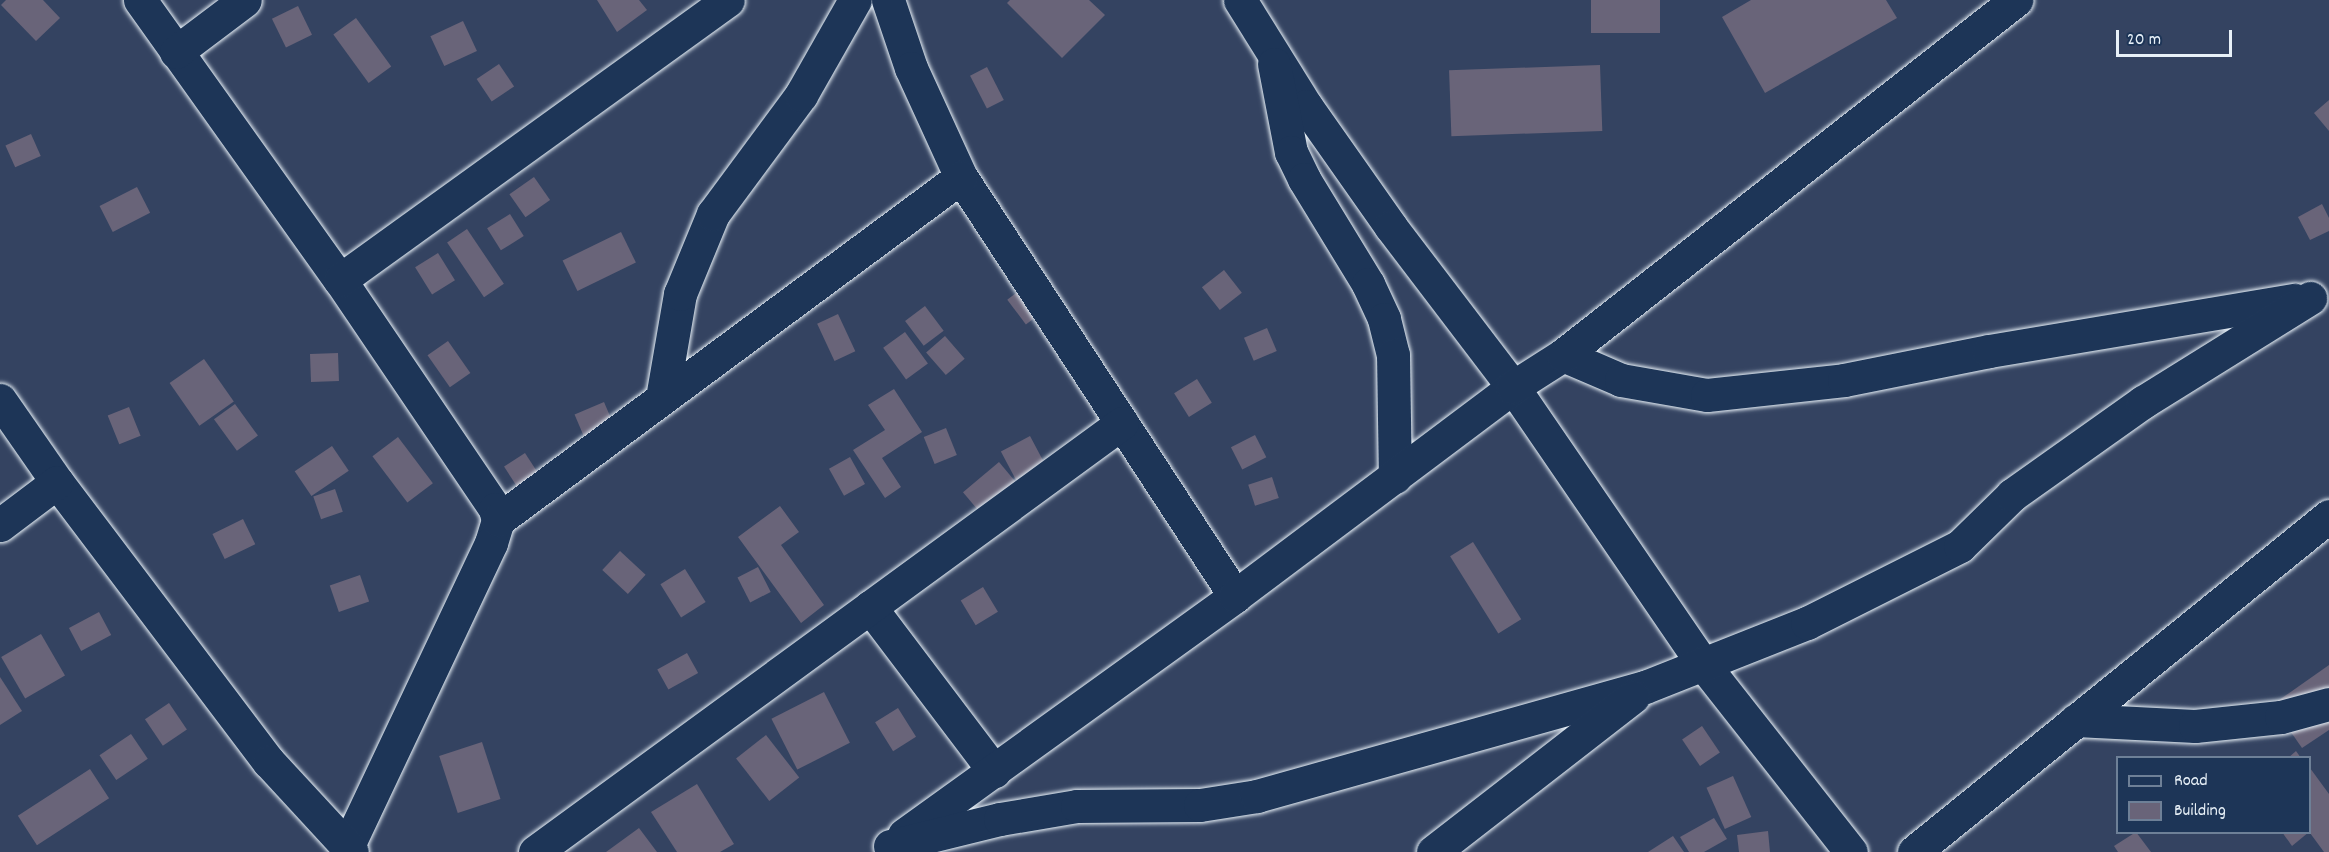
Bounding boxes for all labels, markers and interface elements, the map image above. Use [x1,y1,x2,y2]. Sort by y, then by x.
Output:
scale bar [2119,18,2234,56]
text: 20 m [2127,28,2161,53]
legend [2116,756,2311,834]
text: Road [2174,769,2208,794]
text: Building [2174,799,2226,824]

